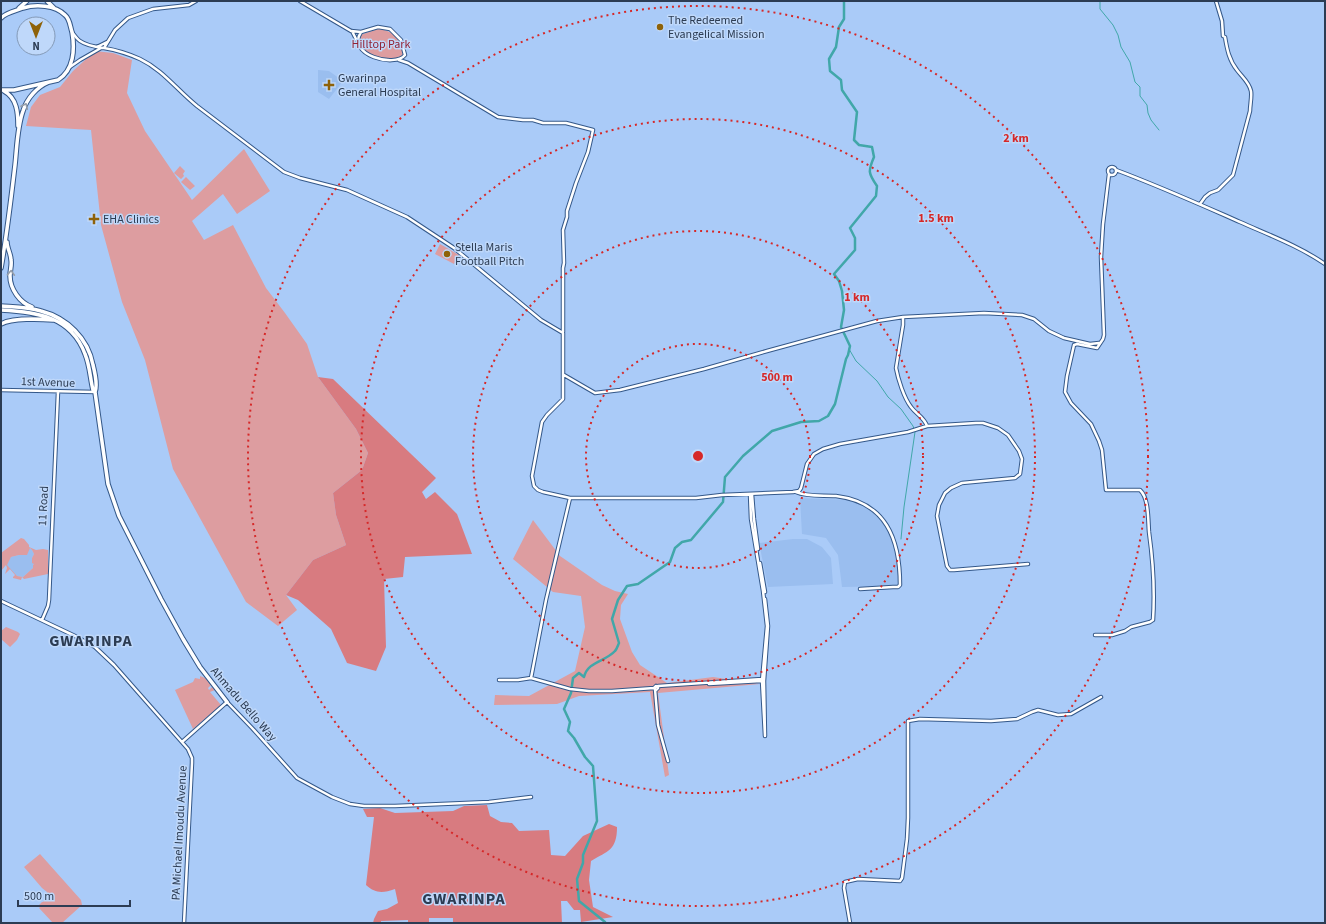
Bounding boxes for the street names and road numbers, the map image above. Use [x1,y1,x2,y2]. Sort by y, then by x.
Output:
street label: 1st Avenue [21,373,75,392]
street label: 11 Road [34,486,53,526]
street label: Ahmadu Bello Way [207,663,281,745]
street label: PA Michael Imoudu Avenue [167,765,192,901]

